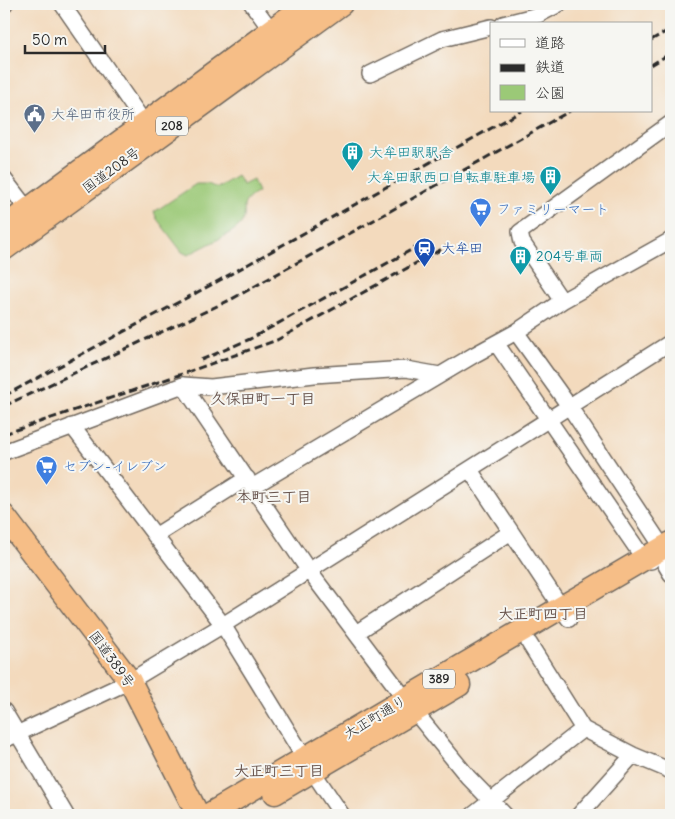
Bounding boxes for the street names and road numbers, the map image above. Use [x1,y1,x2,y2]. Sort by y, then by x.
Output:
road number: 208 [156,116,188,136]
street label: 国道208号 [79,143,143,197]
street label: 国道389号 [85,627,139,691]
road number: 389 [423,670,455,689]
street label: 大正町通り [340,691,410,743]

